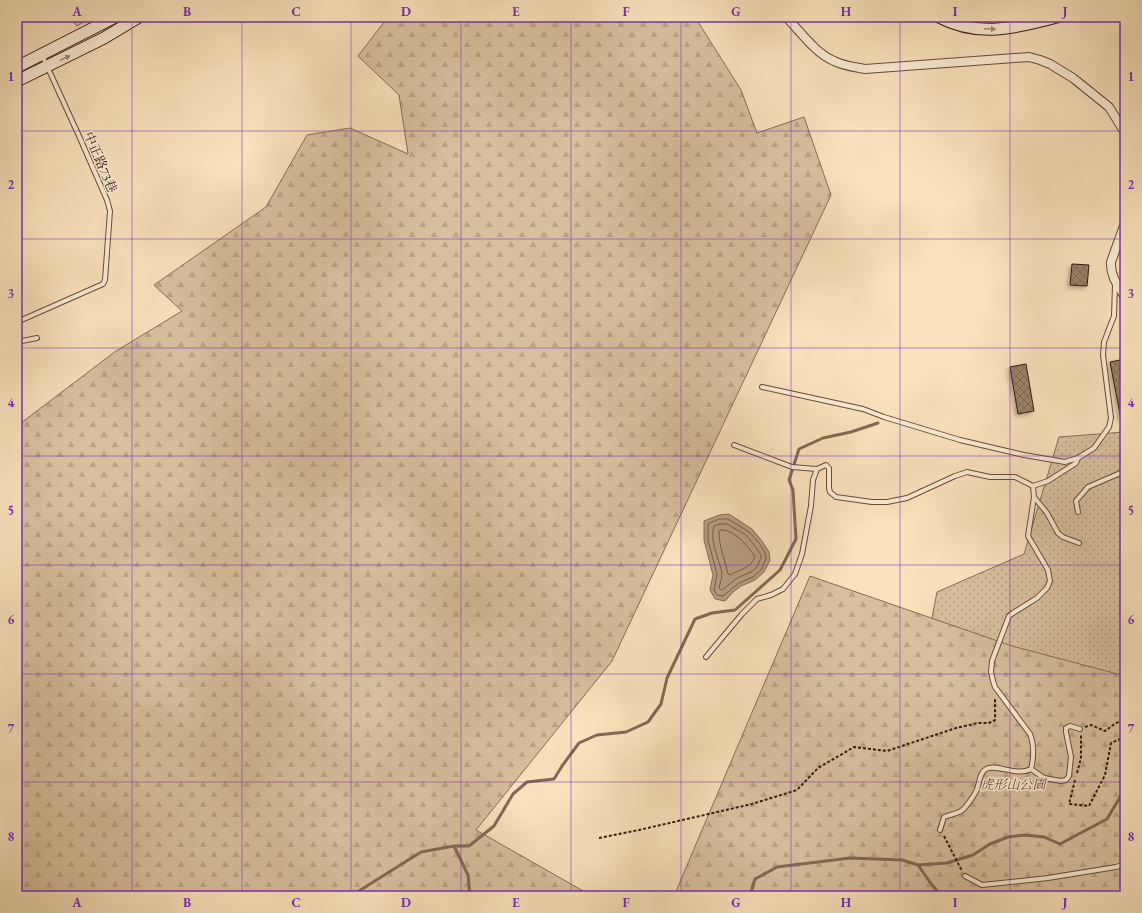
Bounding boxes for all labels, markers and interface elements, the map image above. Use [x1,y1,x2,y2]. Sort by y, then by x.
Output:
text: A [71,3,82,20]
text: B [183,3,191,20]
text: C [291,3,301,20]
text: D [401,3,411,20]
text: E [512,3,520,20]
text: F [622,3,630,20]
text: G [731,3,741,20]
text: H [841,3,852,20]
text: I [953,3,958,20]
text: J [1061,3,1068,20]
one-way arrow [984,26,996,33]
one-way arrow [59,55,70,61]
text: 1 [8,68,15,85]
text: 1 [1128,68,1135,85]
street label: 中正路73巷 [80,129,121,195]
text: 2 [8,176,15,193]
text: 2 [1128,176,1135,193]
text: 3 [8,285,15,302]
text: 3 [1128,285,1135,302]
text: 4 [8,394,15,411]
text: 4 [1128,394,1135,411]
text: 5 [8,502,14,519]
text: 5 [1128,502,1134,519]
text: 6 [8,611,15,628]
text: 6 [1128,611,1135,628]
text: 7 [8,720,15,737]
text: 7 [1128,720,1135,737]
park label: 虎形山公園 [980,776,1047,793]
text: 8 [8,828,15,845]
text: 8 [1128,828,1135,845]
text: A [71,894,82,911]
text: B [183,894,191,911]
text: C [291,894,301,911]
text: D [401,894,411,911]
text: E [512,894,520,911]
text: F [622,894,630,911]
text: G [731,894,741,911]
text: H [841,894,852,911]
text: I [953,894,958,911]
text: J [1061,894,1068,911]

